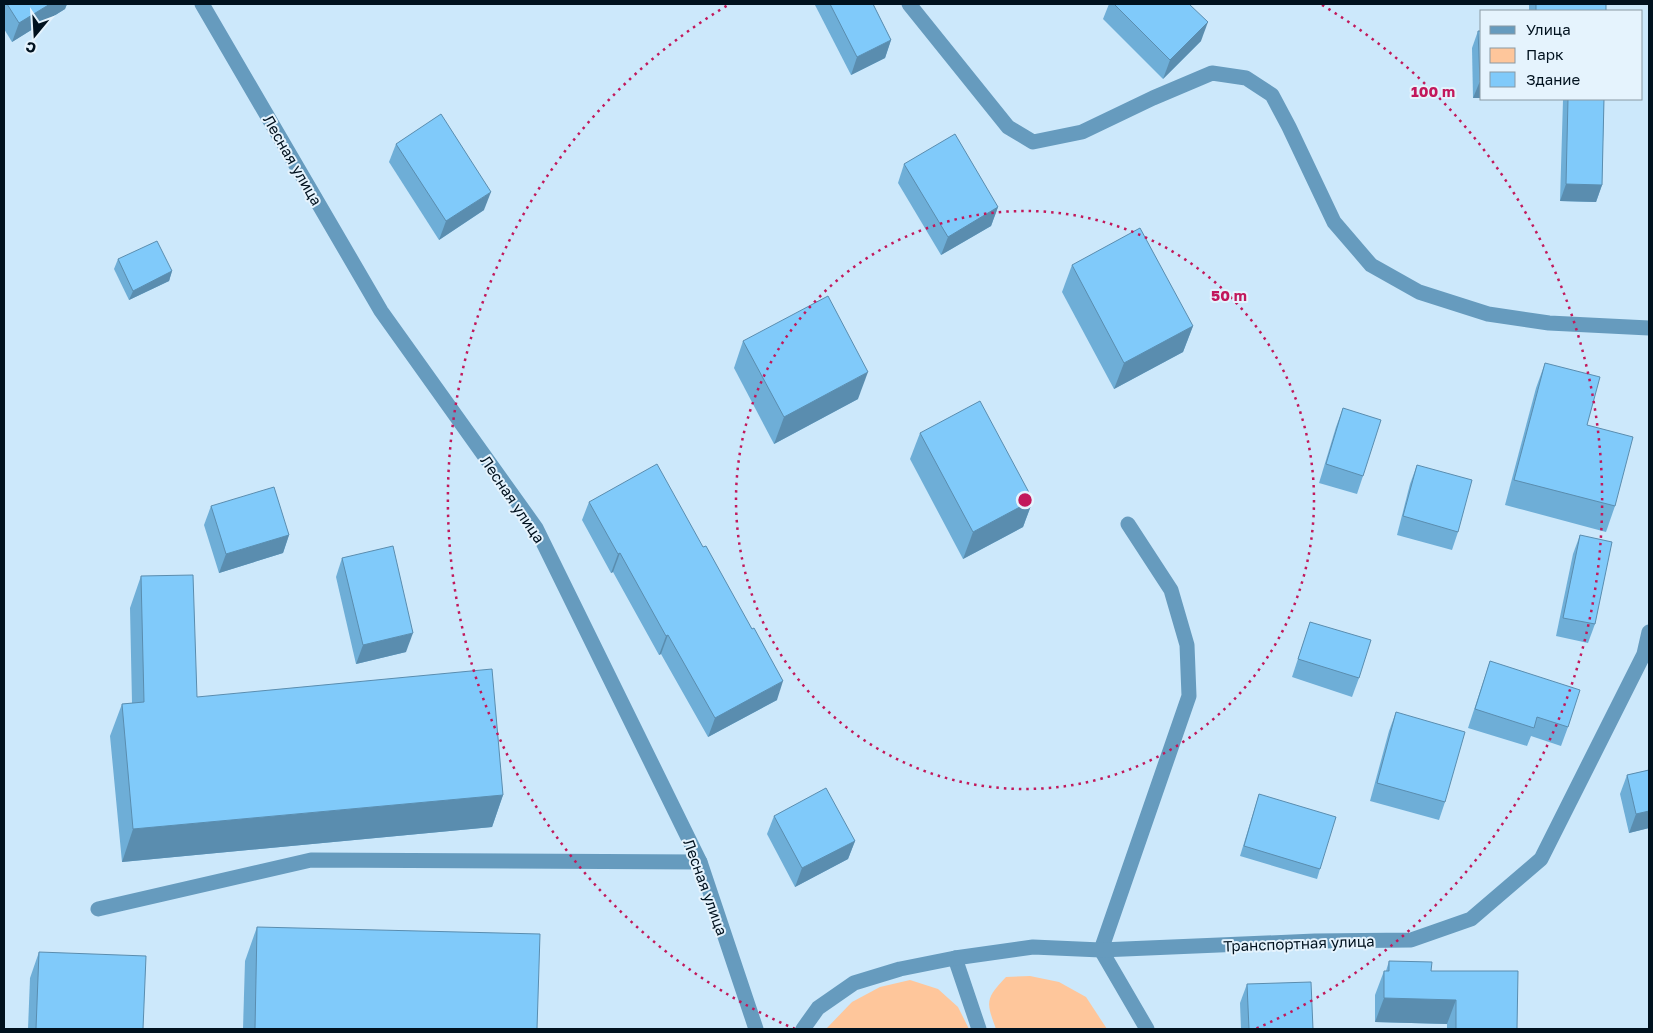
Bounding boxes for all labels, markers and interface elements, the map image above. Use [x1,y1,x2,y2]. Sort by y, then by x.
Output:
north arrow [10,10,60,60]
legend [1480,10,1643,100]
text: Улица [1526,20,1571,38]
text: С [23,38,38,57]
text: Парк [1526,45,1564,63]
text: Здание [1526,70,1580,88]
text: 100 m [1411,82,1455,100]
street label: Лесная улица [260,112,326,208]
text: 50 m [1211,286,1247,304]
street label: Лесная улица [477,452,549,546]
centre of rings [1016,491,1034,509]
street label: Лесная улица [680,836,732,938]
street label: Транспортная улица [1223,931,1375,955]

